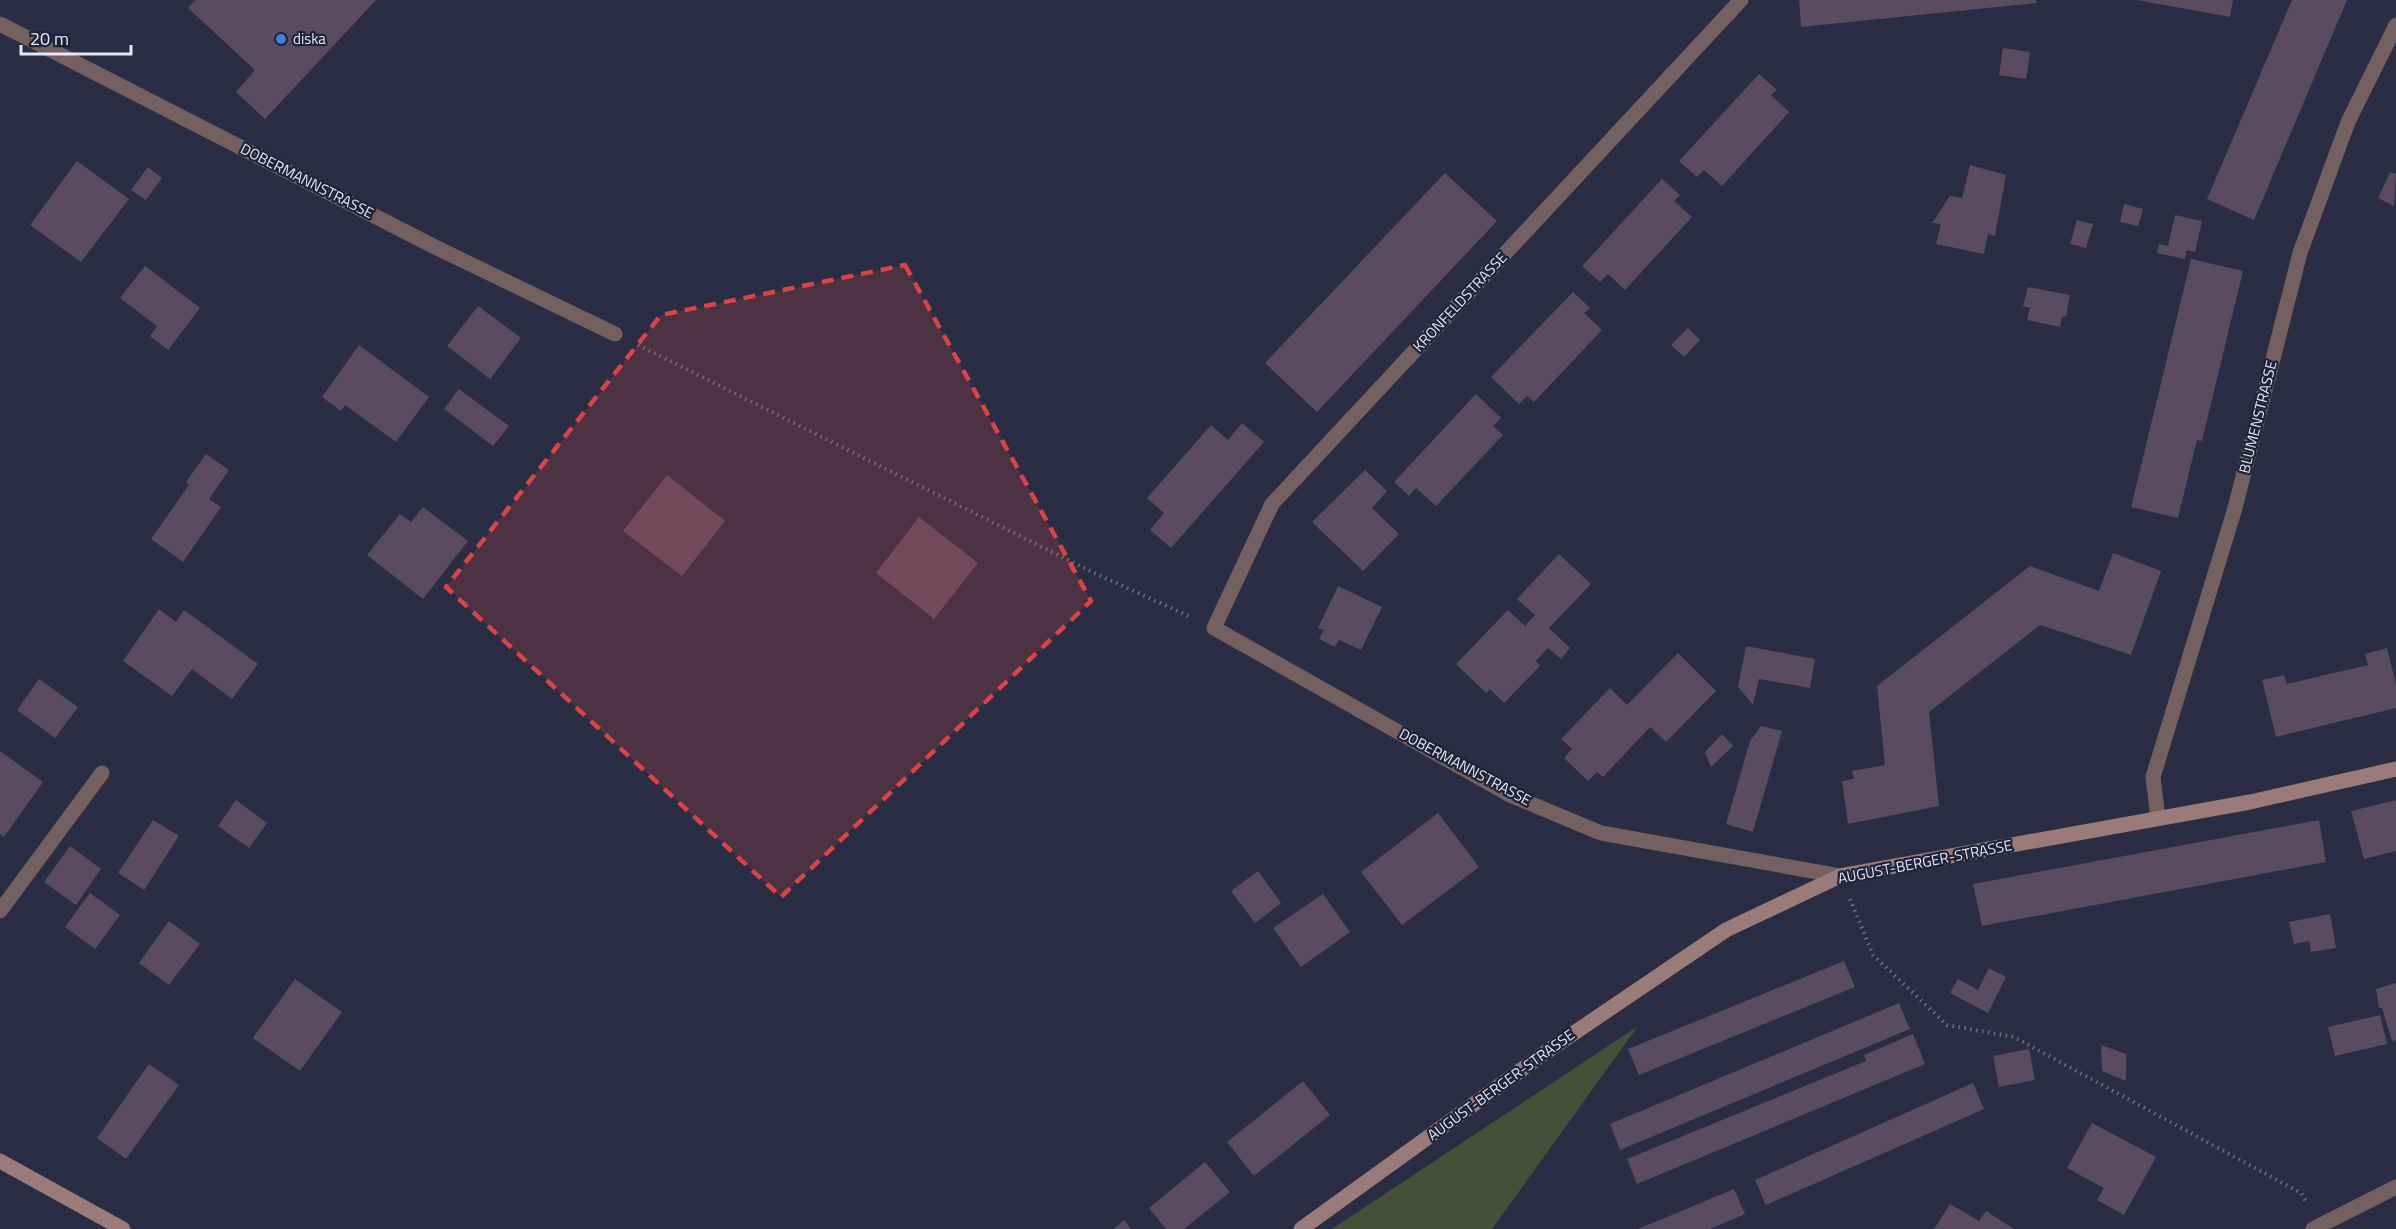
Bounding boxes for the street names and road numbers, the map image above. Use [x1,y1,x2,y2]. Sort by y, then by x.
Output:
street label: DOBERMANNSTRASSE [237,137,378,224]
street label: KRONFELDSTRASSE [1407,246,1512,357]
street label: BLUMENSTRASSE [2232,358,2283,476]
street label: DOBERMANNSTRASSE [1395,722,1535,811]
street label: AUGUST-BERGER-STRASSE [1836,833,2014,890]
street label: AUGUST-BERGER-STRASSE [1422,1023,1579,1146]

